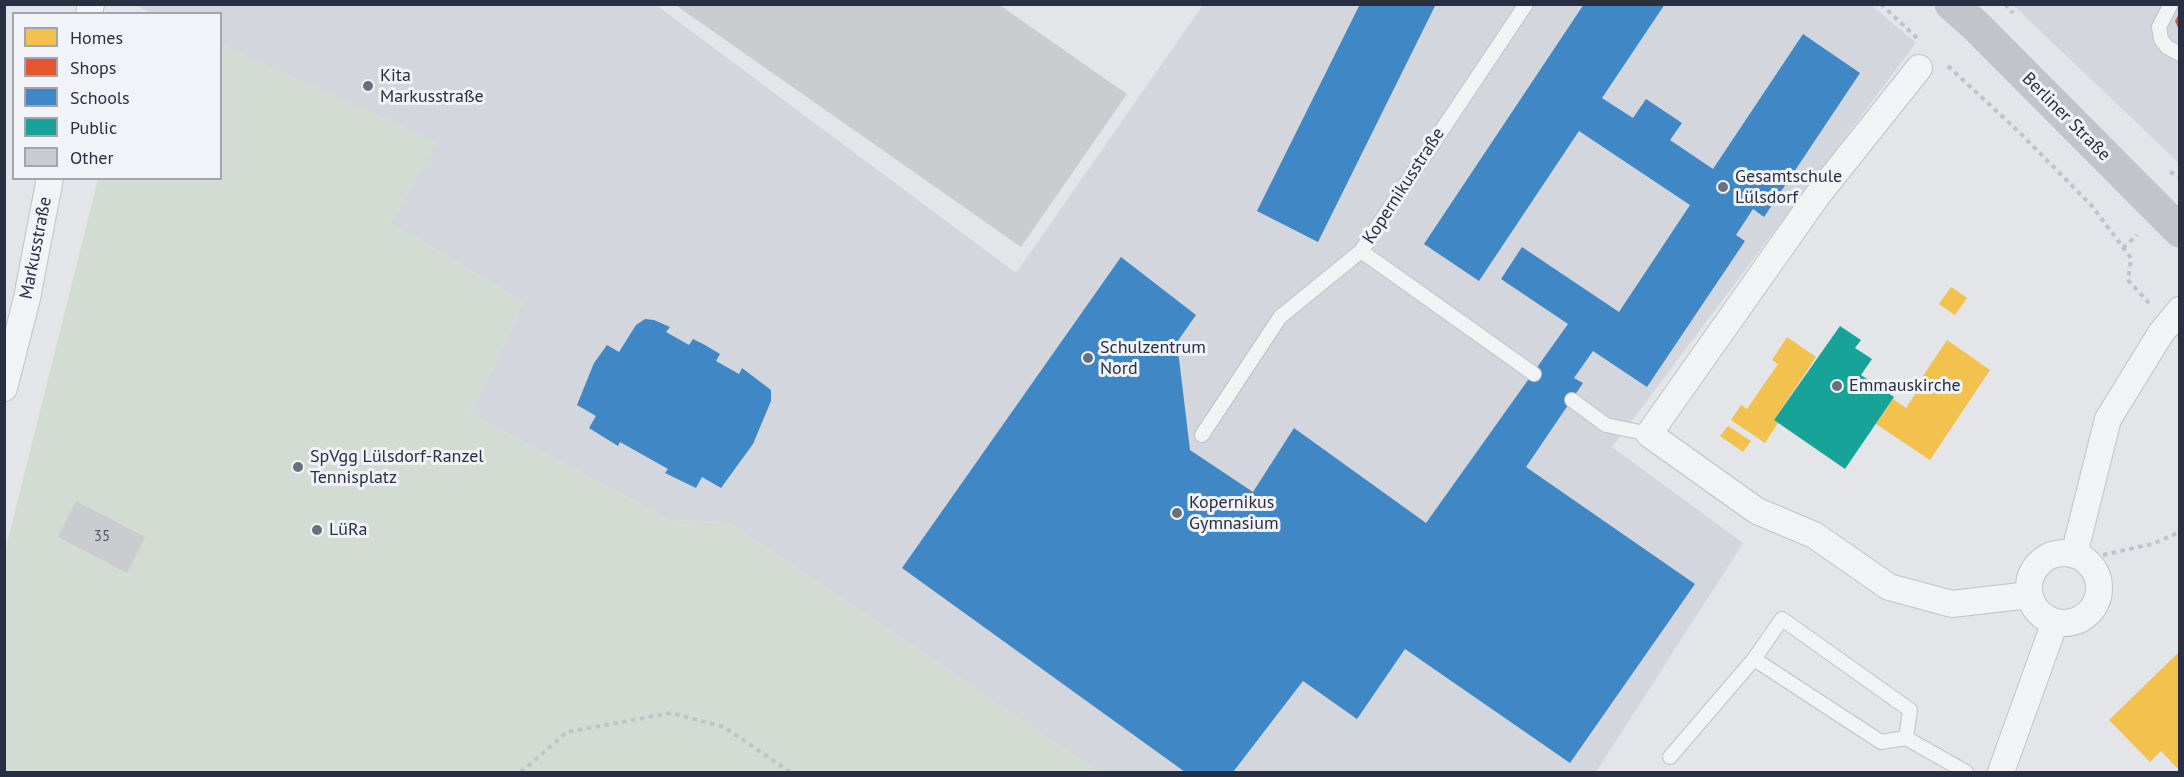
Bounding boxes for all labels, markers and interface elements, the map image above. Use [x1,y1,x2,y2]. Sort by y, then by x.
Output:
legend [12,12,222,180]
text: Homes [70,26,123,49]
text: Shops [70,56,116,79]
place label: Kita Markusstraße [380,65,484,107]
street label: Berliner Straße [2017,68,2115,166]
marker: Kita Markusstraße [361,79,375,93]
text: Schools [70,86,130,109]
text: Public [70,116,117,139]
street label: Kopernikusstraße [1358,124,1450,248]
text: Other [70,146,114,169]
place label: Gesamtschule Lülsdorf [1735,166,1842,208]
marker: Gesamtschule Lülsdorf [1716,180,1730,194]
street label: Markusstraße [16,195,56,301]
place label: Schulzentrum Nord [1100,337,1206,380]
marker: Schulzentrum Nord [1081,351,1095,365]
place label: Emmauskirche [1849,375,1961,397]
marker: Emmauskirche [1830,379,1844,393]
place label: SpVgg Lülsdorf-Ranzel Tennisplatz [310,446,484,488]
marker: SpVgg Lülsdorf-Ranzel Tennisplatz [291,460,305,474]
place label: Kopernikus Gymnasium [1189,492,1279,534]
marker: Kopernikus Gymnasium [1170,506,1184,520]
place label: LüRa [329,519,367,541]
marker: LüRa [310,523,324,537]
house number: 35 [94,528,110,546]

